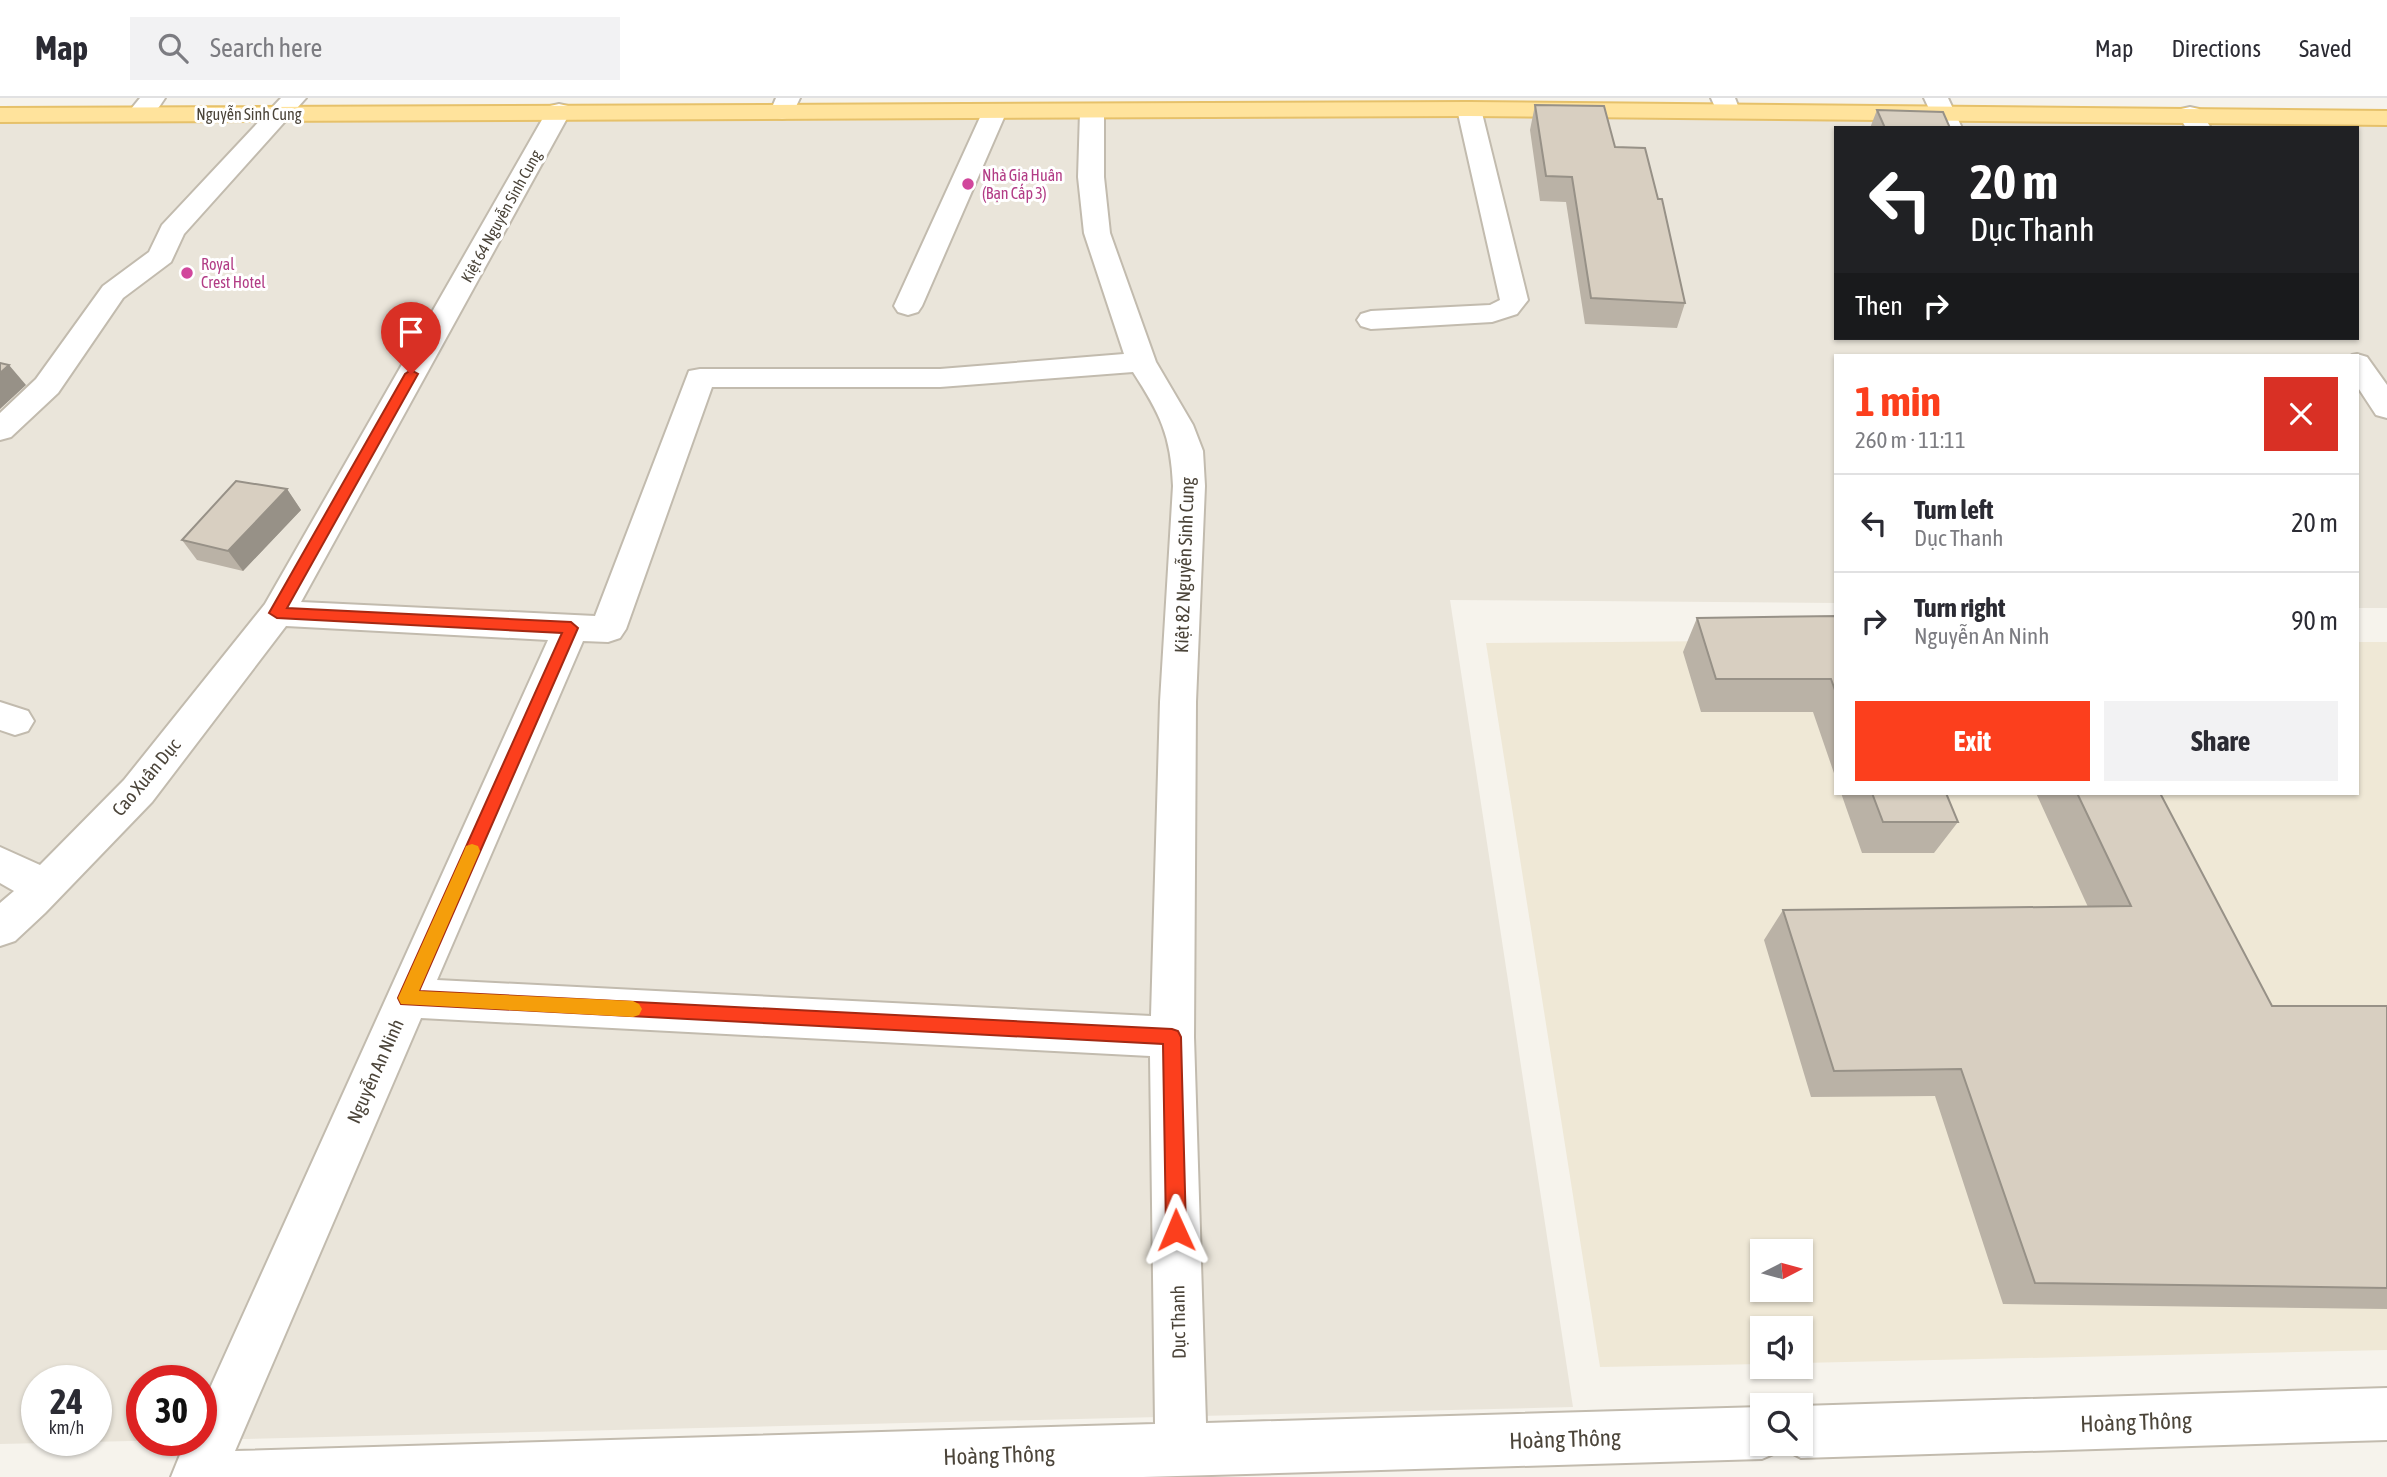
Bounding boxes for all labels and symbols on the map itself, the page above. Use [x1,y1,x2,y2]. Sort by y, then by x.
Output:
street label: Nguyễn Sinh Cung [196,105,302,124]
street label: Kiệt 64 Nguyễn Sinh Cung [457,147,546,286]
place label: Nhà Gia Huân (Bạn Cấp 3) [982,166,1063,203]
marker: Nhà Gia Huân (Bạn Cấp 3) [960,176,976,192]
place label: Royal Crest Hotel [201,255,266,291]
marker: Royal Crest Hotel [179,265,195,281]
pin [381,302,441,374]
street label: Kiệt 82 Nguyễn Sinh Cung [1170,476,1198,653]
street label: Cao Xuân Dục [107,733,185,820]
street label: Nguyễn An Ninh [342,1015,408,1127]
position arrow [1139,1193,1213,1267]
north arrow [1750,1239,1813,1302]
street label: Dục Thanh [1166,1285,1190,1359]
speed limit sign: 30 [126,1365,217,1456]
street label: Hoàng Thông [2080,1407,2192,1437]
street label: Hoàng Thông [1509,1424,1621,1454]
street label: Hoàng Thông [943,1440,1055,1470]

